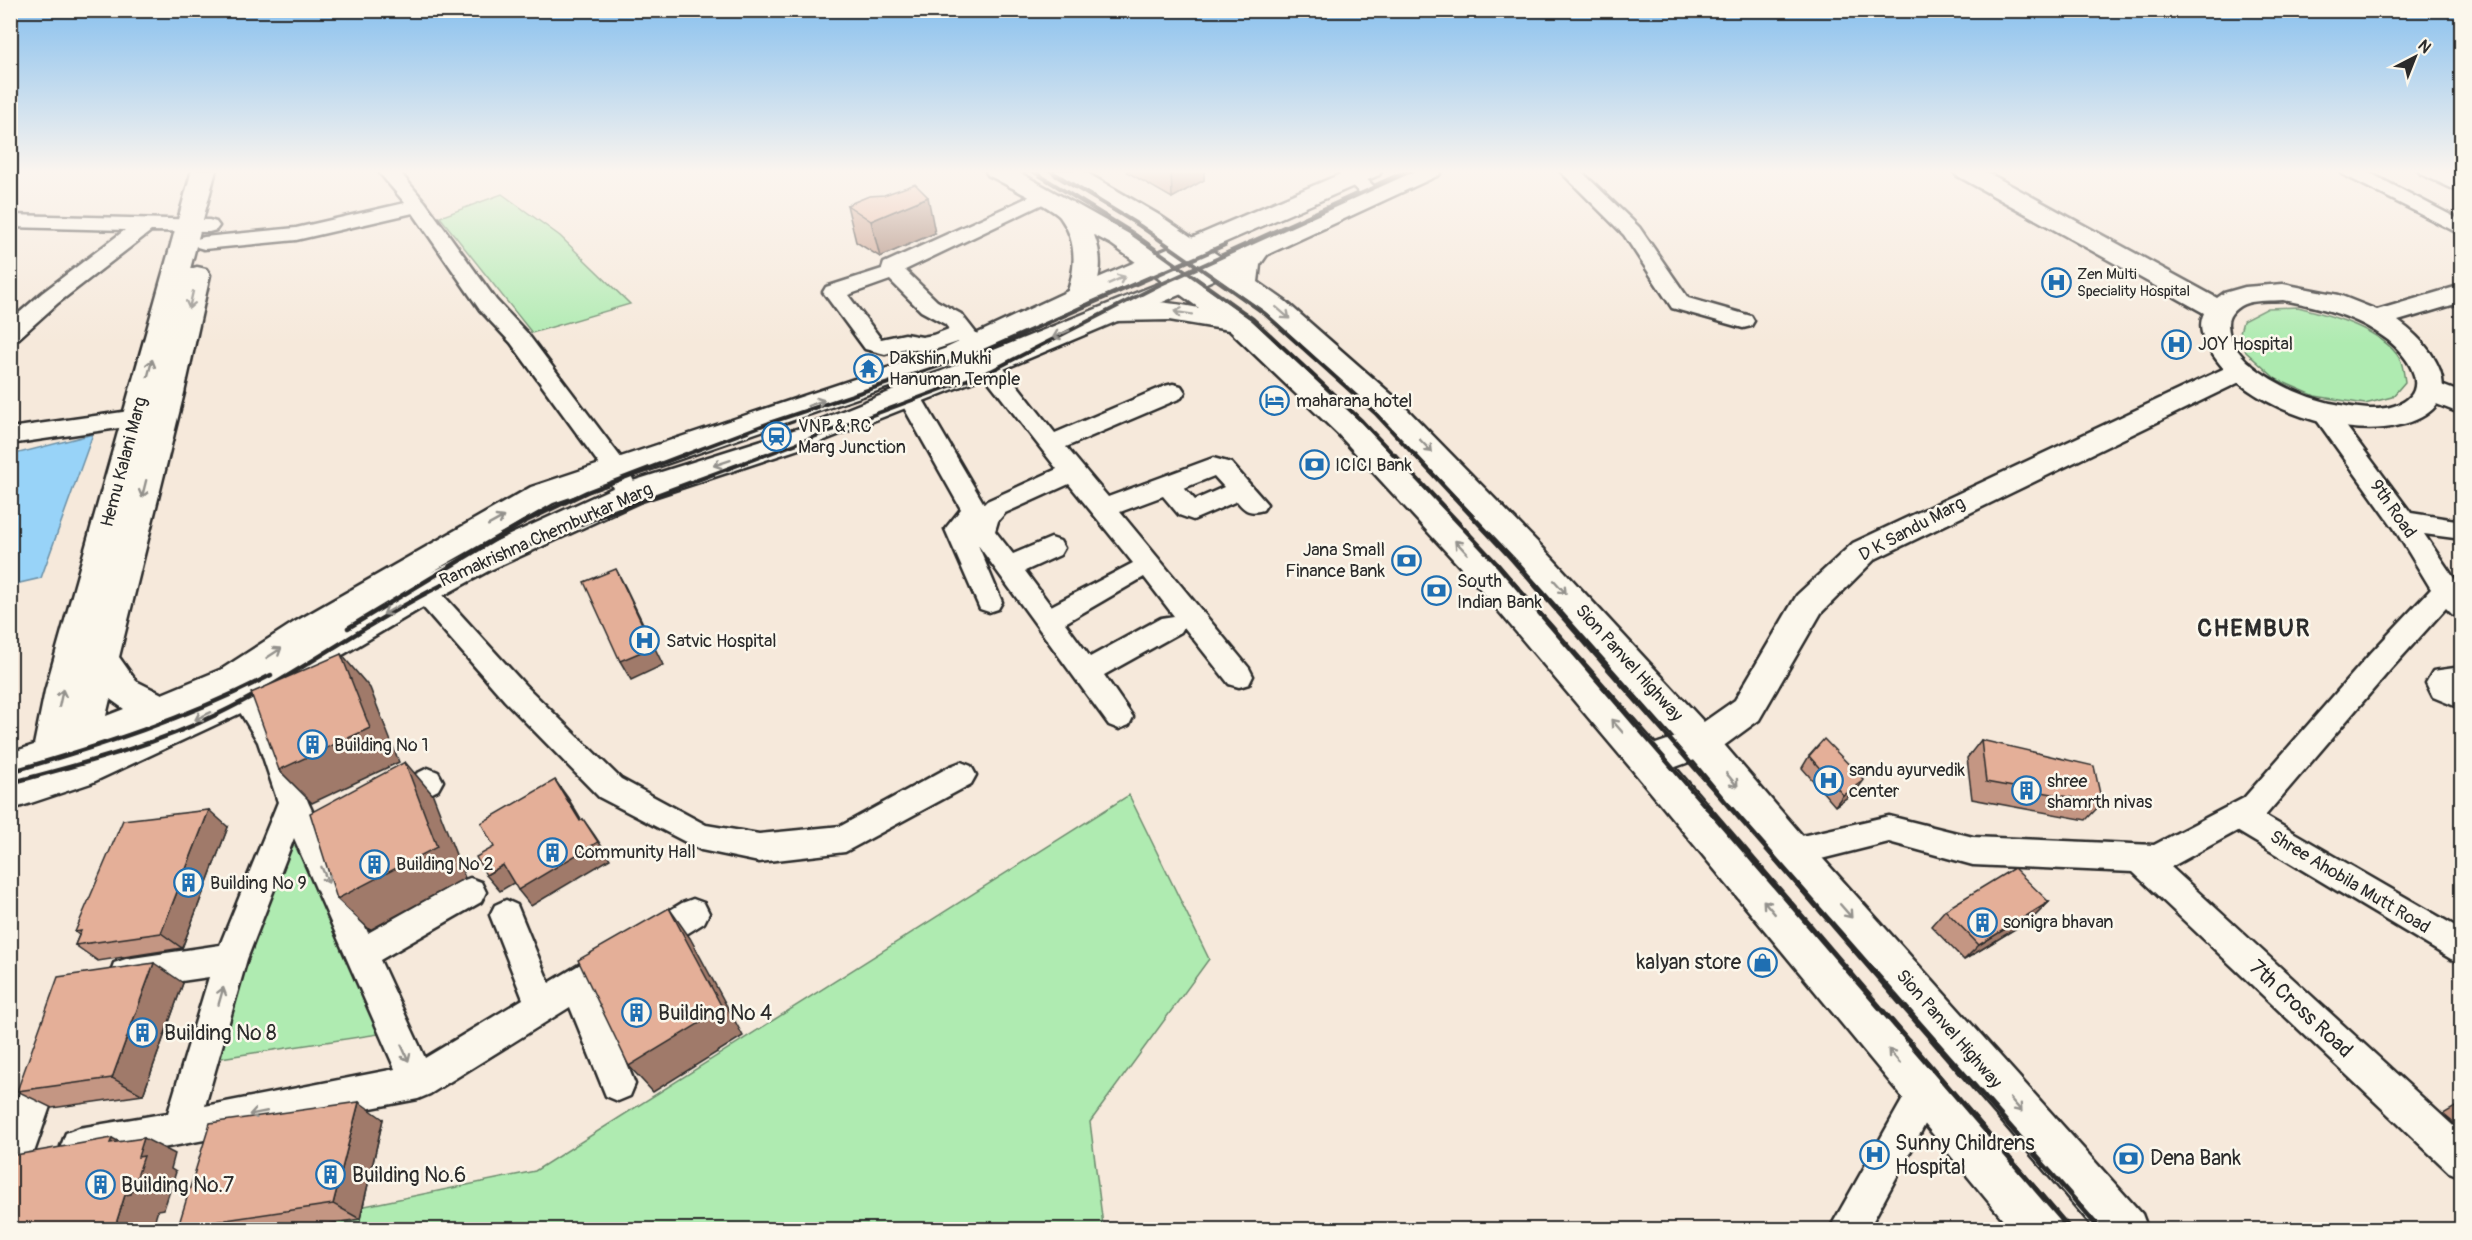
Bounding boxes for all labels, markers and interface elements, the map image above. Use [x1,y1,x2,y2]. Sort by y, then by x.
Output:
north arrow [2385,27,2445,87]
text: N [2414,36,2435,58]
place label: Zen Multi Speciality Hospital [2077,265,2190,301]
hospital icon: Zen Multi Speciality Hospital [2040,267,2072,299]
one-way arrow [1107,274,1125,285]
one-way arrow [185,289,196,309]
one-way arrow [1275,306,1290,320]
one-way arrow [1173,307,1193,318]
hospital icon: JOY Hospital [2161,328,2193,360]
one-way arrow [1053,329,1071,340]
place label: JOY Hospital [2198,333,2293,356]
place label: Dakshin Mukhi Hanuman Temple [889,347,1020,391]
temple icon: Dakshin Mukhi Hanuman Temple [852,352,884,384]
one-way arrow [144,358,156,377]
hotel icon: maharana hotel [1259,385,1291,417]
place label: maharana hotel [1296,390,1412,413]
street label: Hemu Kalani Marg [96,394,152,530]
one-way arrow [806,397,825,408]
place label: VNP & RC Marg Junction [798,415,906,459]
station icon: VNP & RC Marg Junction [761,420,793,452]
one-way arrow [1418,438,1432,453]
bank icon: ICICI Bank [1298,449,1330,481]
place label: ICICI Bank [1335,454,1413,477]
one-way arrow [713,458,732,469]
street label: 9th Road [2365,475,2421,543]
street label: Ramakrishna Chemburkar Marg [436,478,656,592]
one-way arrow [138,479,149,498]
street label: D K Sandu Marg [1855,491,1969,567]
one-way arrow [487,515,504,527]
place label: Jana Small Finance Bank [1285,539,1385,583]
one-way arrow [1454,540,1468,555]
bank icon: Jana Small Finance Bank [1390,544,1422,576]
place label: South Indian Bank [1457,570,1542,614]
bank icon: South Indian Bank [1420,575,1452,607]
one-way arrow [1553,579,1567,594]
street label: Sion Panvel Highway [1570,600,1688,727]
one-way arrow [383,604,400,616]
district label: CHEMBUR [2197,614,2311,643]
hospital icon: Satvic Hospital [629,625,661,657]
place label: Satvic Hospital [666,630,777,653]
one-way arrow [265,646,282,658]
one-way arrow [55,689,67,708]
one-way arrow [194,710,212,722]
one-way arrow [1610,719,1624,734]
building icon: Building No 1 [297,729,329,761]
place label: Building No 1 [334,734,429,757]
place label: sandu ayurvedik center [1849,759,1965,803]
hospital icon: sandu ayurvedik center [1812,764,1844,796]
place label: shree shamrth nivas [2047,770,2152,814]
one-way arrow [1725,772,1739,787]
building icon: shree shamrth nivas [2010,775,2042,807]
street label: Shree Ahobila Mutt Road [2266,825,2434,939]
building icon: Community Hall [537,836,569,868]
place label: Community Hall [574,841,696,864]
building icon: Building No 2 [359,848,391,880]
place label: Building No 2 [396,853,494,876]
one-way arrow [320,865,331,883]
building icon: Building No 9 [173,867,205,899]
place label: Building No 9 [210,872,307,895]
one-way arrow [1762,900,1776,915]
one-way arrow [1839,903,1853,918]
building icon: sonigra bhavan [1966,906,1998,938]
place label: sonigra bhavan [2003,911,2113,934]
shop icon: kalyan store [1746,946,1778,978]
place label: kalyan store [1636,949,1742,976]
street label: 7th Cross Road [2243,954,2359,1064]
street label: Sion Panvel Highway [1891,965,2007,1093]
one-way arrow [215,987,227,1006]
building icon: Building No 4 [621,997,653,1029]
place label: Building No 4 [658,1000,772,1027]
building icon: Building No 8 [127,1017,159,1049]
place label: Building No 8 [164,1020,277,1047]
one-way arrow [399,1043,411,1061]
one-way arrow [1888,1049,1901,1065]
one-way arrow [2009,1097,2023,1112]
one-way arrow [249,1108,269,1119]
place label: Sunny Childrens Hospital [1895,1130,2035,1181]
hospital icon: Sunny Childrens Hospital [1858,1139,1890,1171]
bank icon: Dena Bank [2113,1142,2145,1174]
place label: Dena Bank [2150,1145,2241,1172]
building icon: Building No.6 [315,1159,347,1191]
place label: Building No.6 [352,1162,466,1189]
building icon: Building No.7 [84,1169,116,1201]
place label: Building No.7 [121,1172,234,1199]

